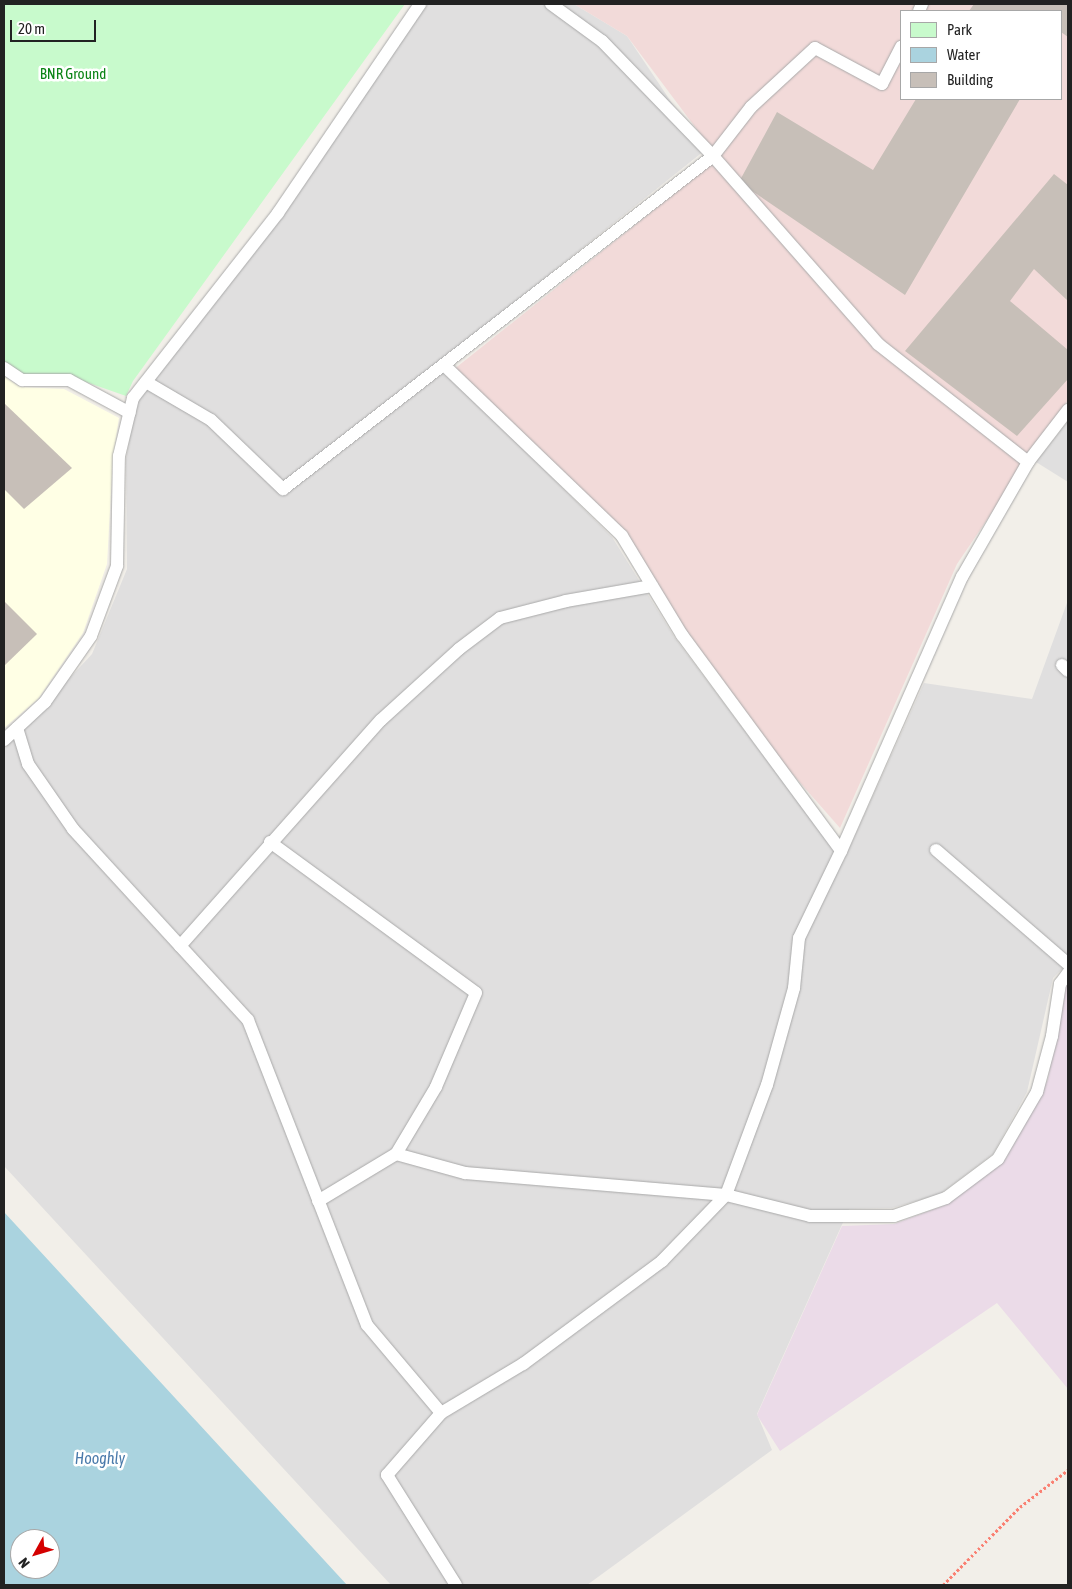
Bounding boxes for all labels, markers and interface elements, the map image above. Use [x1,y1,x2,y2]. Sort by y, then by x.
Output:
scale bar [12,10,99,42]
legend [900,10,1062,100]
text: 20 m [18,20,45,37]
text: Park [947,21,972,38]
text: Water [947,46,980,63]
park label: BNR Ground [40,65,106,83]
text: Building [947,71,993,88]
water label: Hooghly [75,1448,125,1468]
north arrow [10,1529,60,1579]
text: N [15,1555,33,1571]

